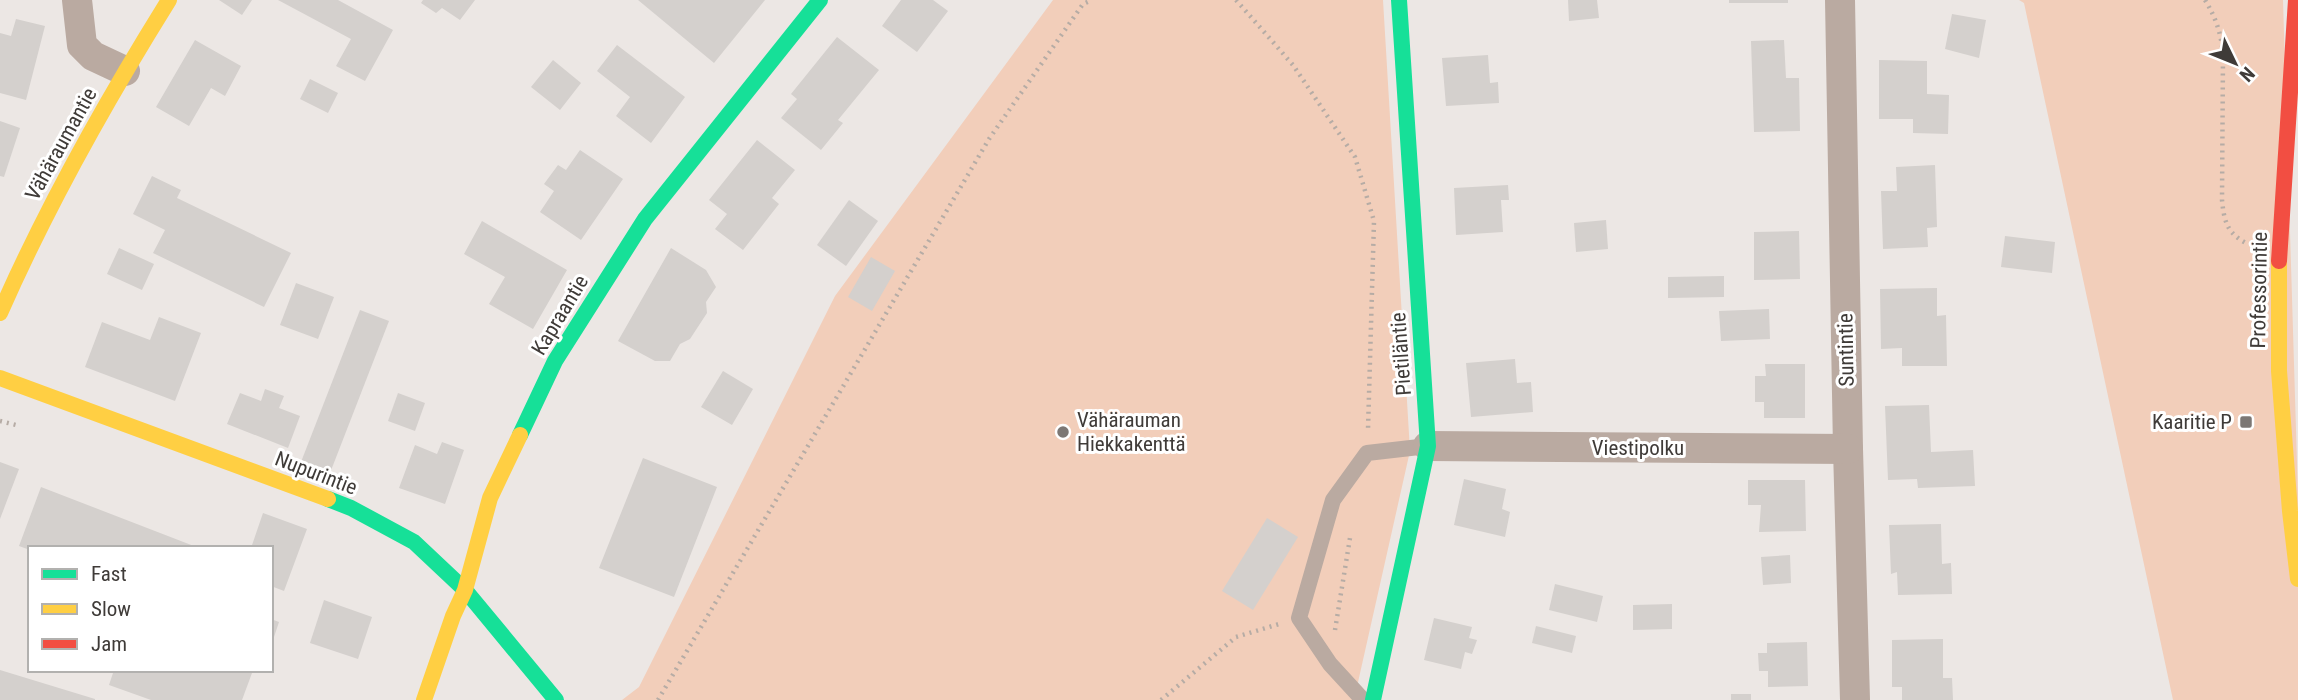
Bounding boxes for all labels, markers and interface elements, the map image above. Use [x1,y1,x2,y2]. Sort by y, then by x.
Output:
north arrow [2200,28,2270,98]
text: N [2235,62,2259,86]
street label: Vähäraumantie [20,84,102,204]
street label: Professorintie [2246,231,2272,348]
street label: Kapraantie [527,271,593,359]
street label: Pietiläntie [1386,311,1416,396]
street label: Suntintie [1833,313,1859,387]
place label: Vähärauman Hiekkakenttä [1077,408,1185,456]
place label: Kaaritie P [2152,410,2232,434]
marker: Kaaritie P [2238,414,2254,430]
marker: Vähärauman Hiekkakenttä [1055,424,1071,440]
street label: Viestipolku [1592,436,1684,460]
street label: Nupurintie [272,446,361,500]
legend [28,546,273,672]
text: Fast [91,562,127,586]
text: Slow [91,597,131,621]
text: Jam [91,632,127,656]

